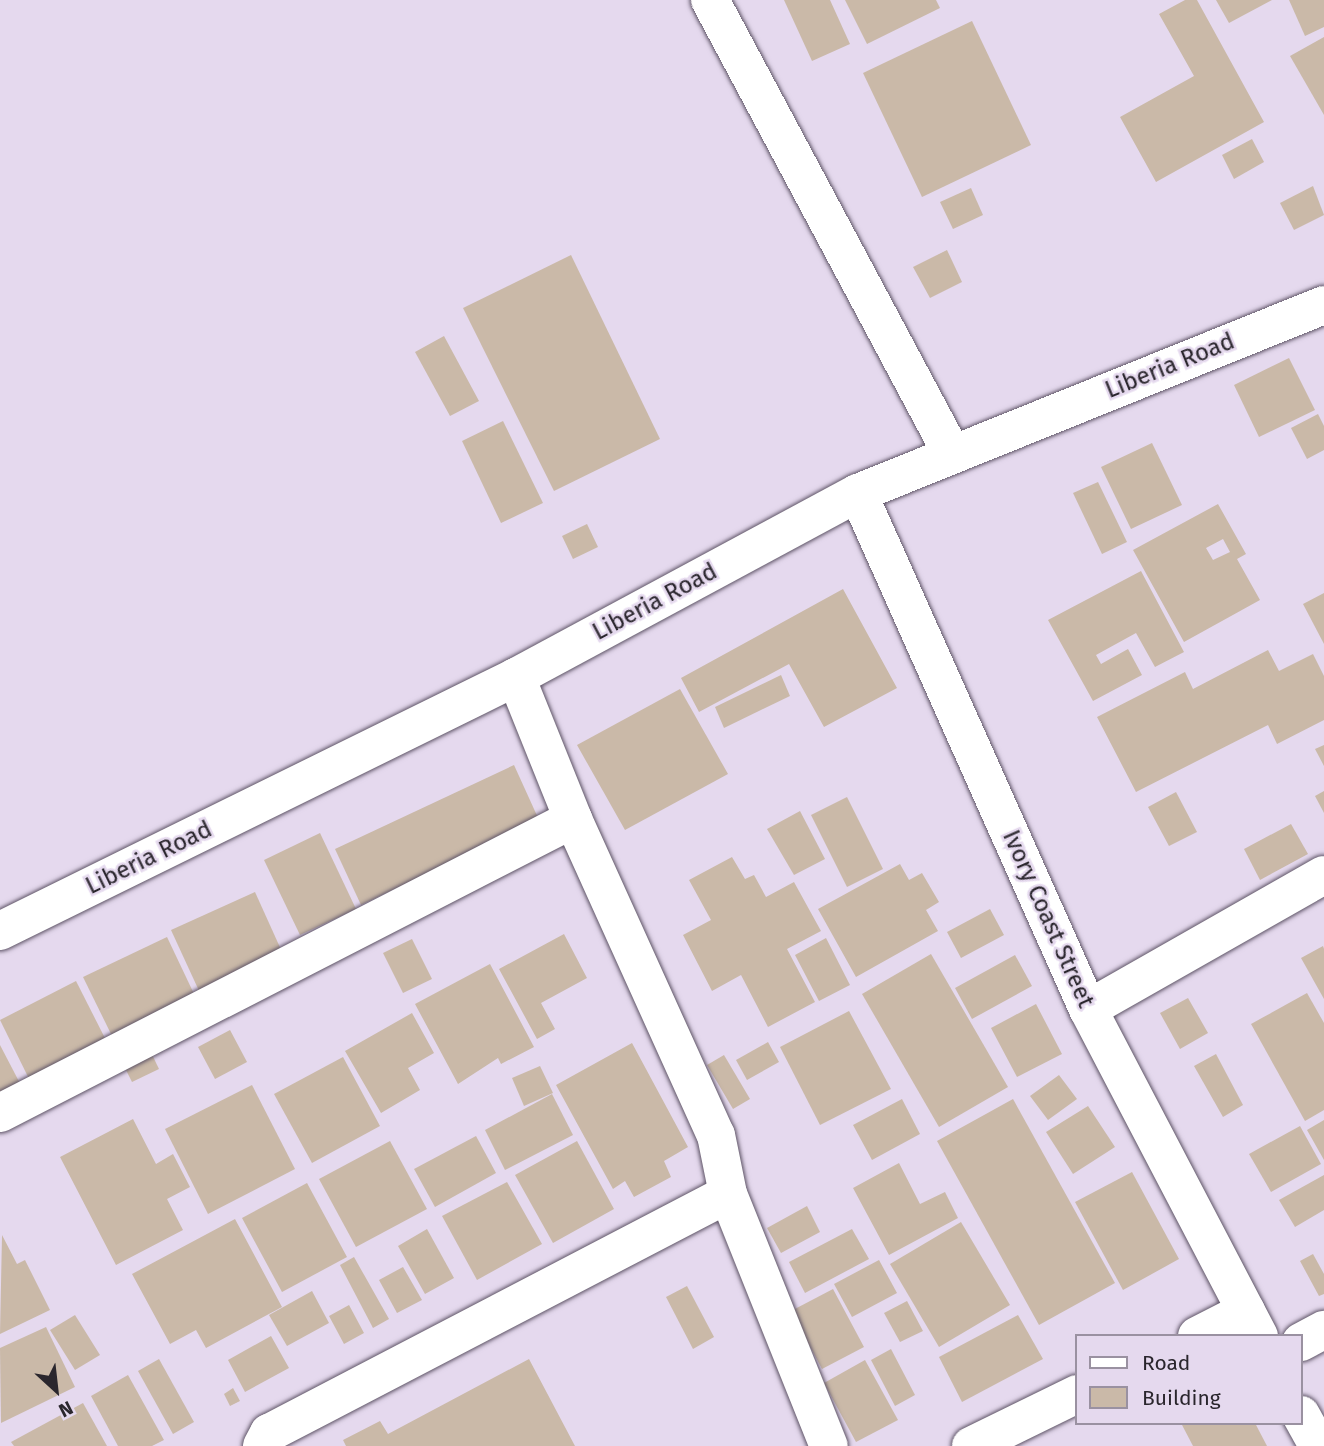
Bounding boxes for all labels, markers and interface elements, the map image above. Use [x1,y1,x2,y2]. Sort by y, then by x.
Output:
street label: Liberia Road [1101,327,1239,405]
street label: Liberia Road [588,557,722,647]
street label: Liberia Road [81,815,217,901]
street label: Ivory Coast Street [996,826,1100,1012]
legend [1076,1334,1303,1425]
text: Road [1142,1350,1190,1376]
north arrow [21,1355,91,1425]
text: Building [1142,1385,1221,1411]
text: N [55,1396,77,1422]

